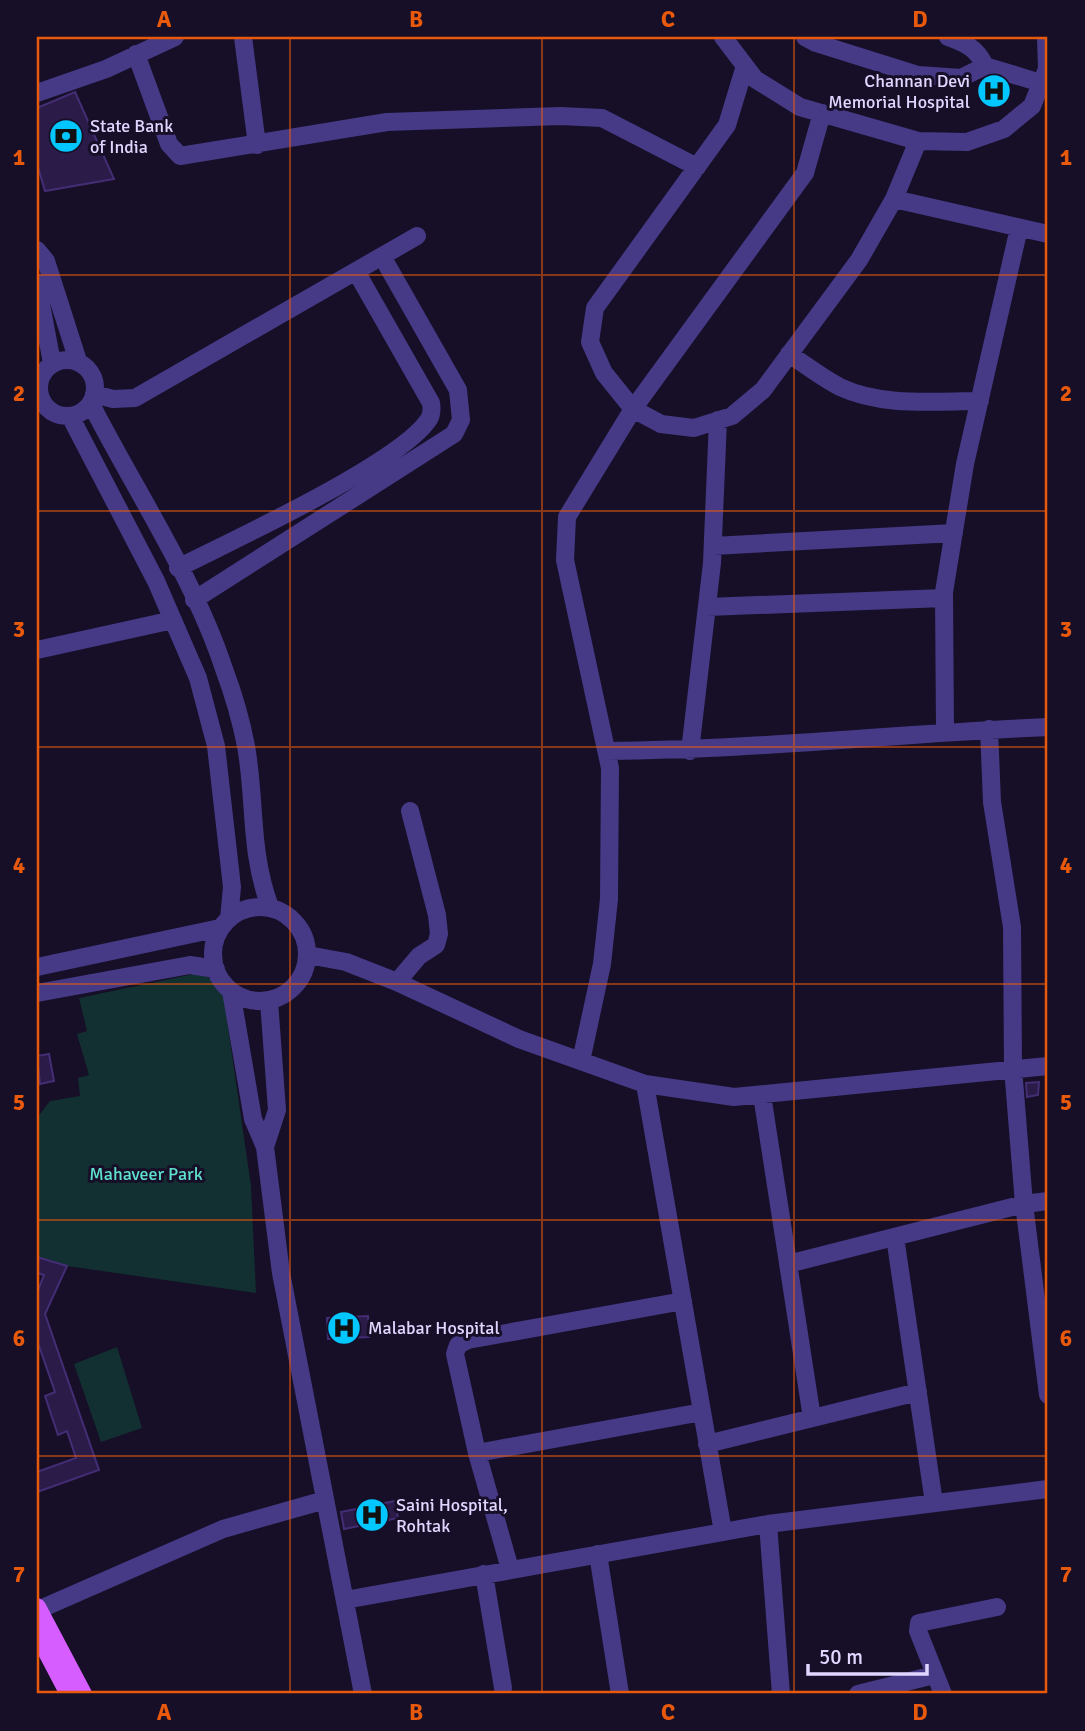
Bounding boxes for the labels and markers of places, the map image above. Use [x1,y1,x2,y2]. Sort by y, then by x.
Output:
place label: Channan Devi Memorial Hospital [828,70,970,113]
hospital icon: Channan Devi Memorial Hospital [975,72,1013,110]
place label: State Bank of India [90,115,173,158]
bank icon: State Bank of India [47,117,85,155]
hospital icon: Malabar Hospital [325,1309,363,1347]
place label: Malabar Hospital [368,1317,500,1339]
place label: Saini Hospital, Rohtak [396,1494,508,1537]
hospital icon: Saini Hospital, Rohtak [353,1496,391,1534]

